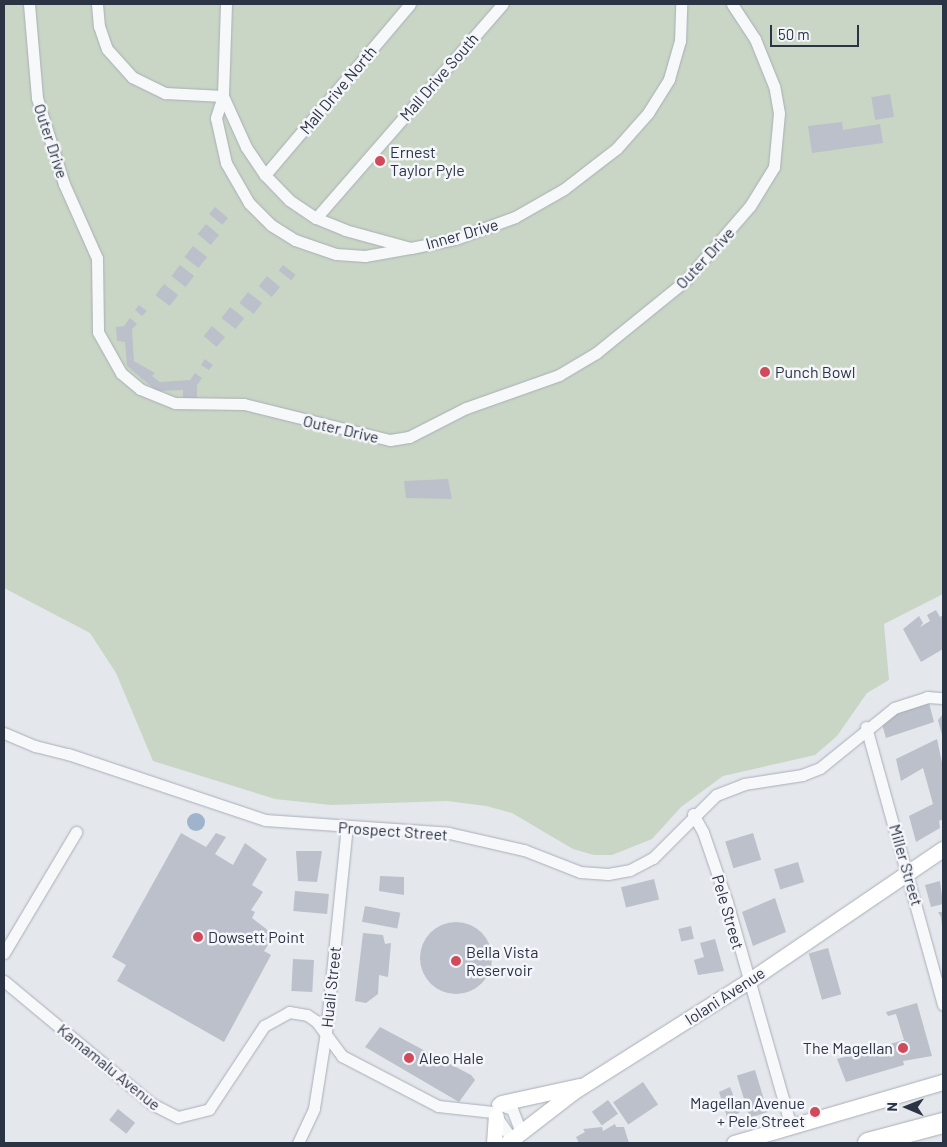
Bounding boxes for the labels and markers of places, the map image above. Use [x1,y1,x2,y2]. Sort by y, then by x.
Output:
place label: Ernest Taylor Pyle [390,142,465,180]
marker: Ernest Taylor Pyle [374,155,386,167]
place label: Punch Bowl [775,362,855,382]
marker: Punch Bowl [759,366,771,378]
place label: Dowsett Point [208,927,305,947]
marker: Dowsett Point [192,931,204,943]
place label: Bella Vista Reservoir [466,942,538,980]
marker: Bella Vista Reservoir [450,955,462,967]
place label: The Magellan [803,1038,893,1058]
marker: The Magellan [897,1042,909,1054]
place label: Aleo Hale [419,1048,484,1068]
marker: Aleo Hale [403,1052,415,1064]
place label: Magellan Avenue + Pele Street [690,1093,805,1131]
marker: Magellan Avenue + Pele Street [809,1106,821,1118]

